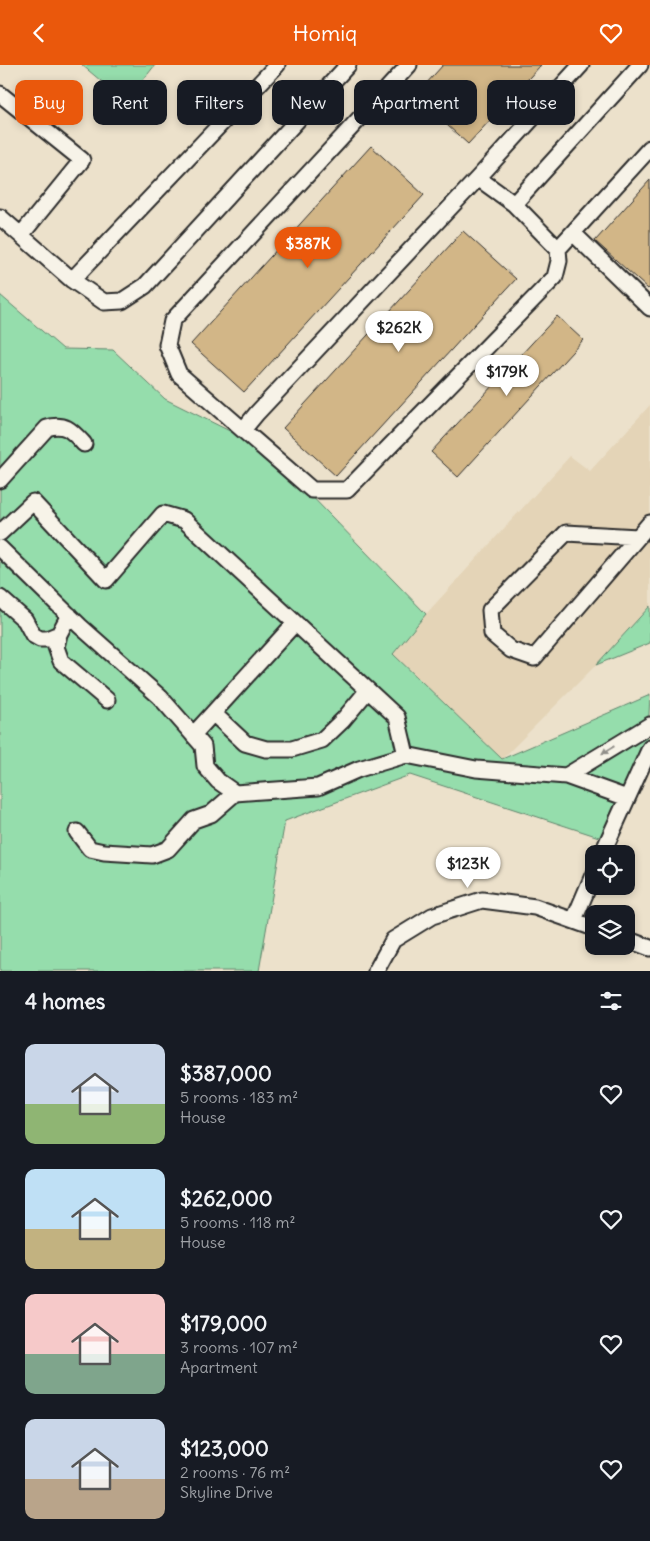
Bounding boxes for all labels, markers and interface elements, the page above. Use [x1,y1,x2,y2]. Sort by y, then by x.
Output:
icon: back [25,19,53,47]
text: Homiq [293,19,357,47]
icon: heart [597,19,625,47]
chip: Buy [15,80,83,125]
chip: Rent [93,80,167,125]
chip: Filters [177,80,262,125]
chip: New [272,80,344,125]
chip: Apartment [354,80,477,125]
chip: House [487,80,575,125]
pin: $387K [273,227,343,269]
text: $387K [286,233,330,253]
pin: $262K [364,311,434,353]
text: $262K [376,317,422,337]
pin: $179K [472,355,542,397]
text: $179K [486,361,528,381]
one-way arrow [602,746,615,755]
map controls [585,845,635,955]
button: locate [585,845,635,895]
pin: $123K [433,847,503,889]
text: $123K [447,853,489,873]
button: layers [585,905,635,955]
icon: filters [597,987,625,1015]
text: 4 homes [25,988,105,1015]
text: $387,000 [180,1060,272,1087]
icon: home [65,1064,125,1124]
icon: heart [597,1080,625,1108]
text: 5 rooms · 183 m² [180,1087,298,1107]
text: House [180,1107,226,1127]
text: $262,000 [180,1185,273,1212]
icon: home [65,1189,125,1249]
icon: heart [597,1205,625,1233]
text: 5 rooms · 118 m² [180,1212,296,1232]
text: House [180,1232,226,1252]
text: $179,000 [180,1310,267,1337]
icon: home [65,1314,125,1374]
icon: heart [597,1330,625,1358]
text: 3 rooms · 107 m² [180,1337,298,1357]
text: Apartment [180,1357,258,1377]
text: $123,000 [180,1435,269,1462]
icon: home [65,1439,125,1499]
icon: heart [597,1455,625,1483]
text: 2 rooms · 76 m² [180,1462,290,1482]
text: Skyline Drive [180,1482,273,1502]

